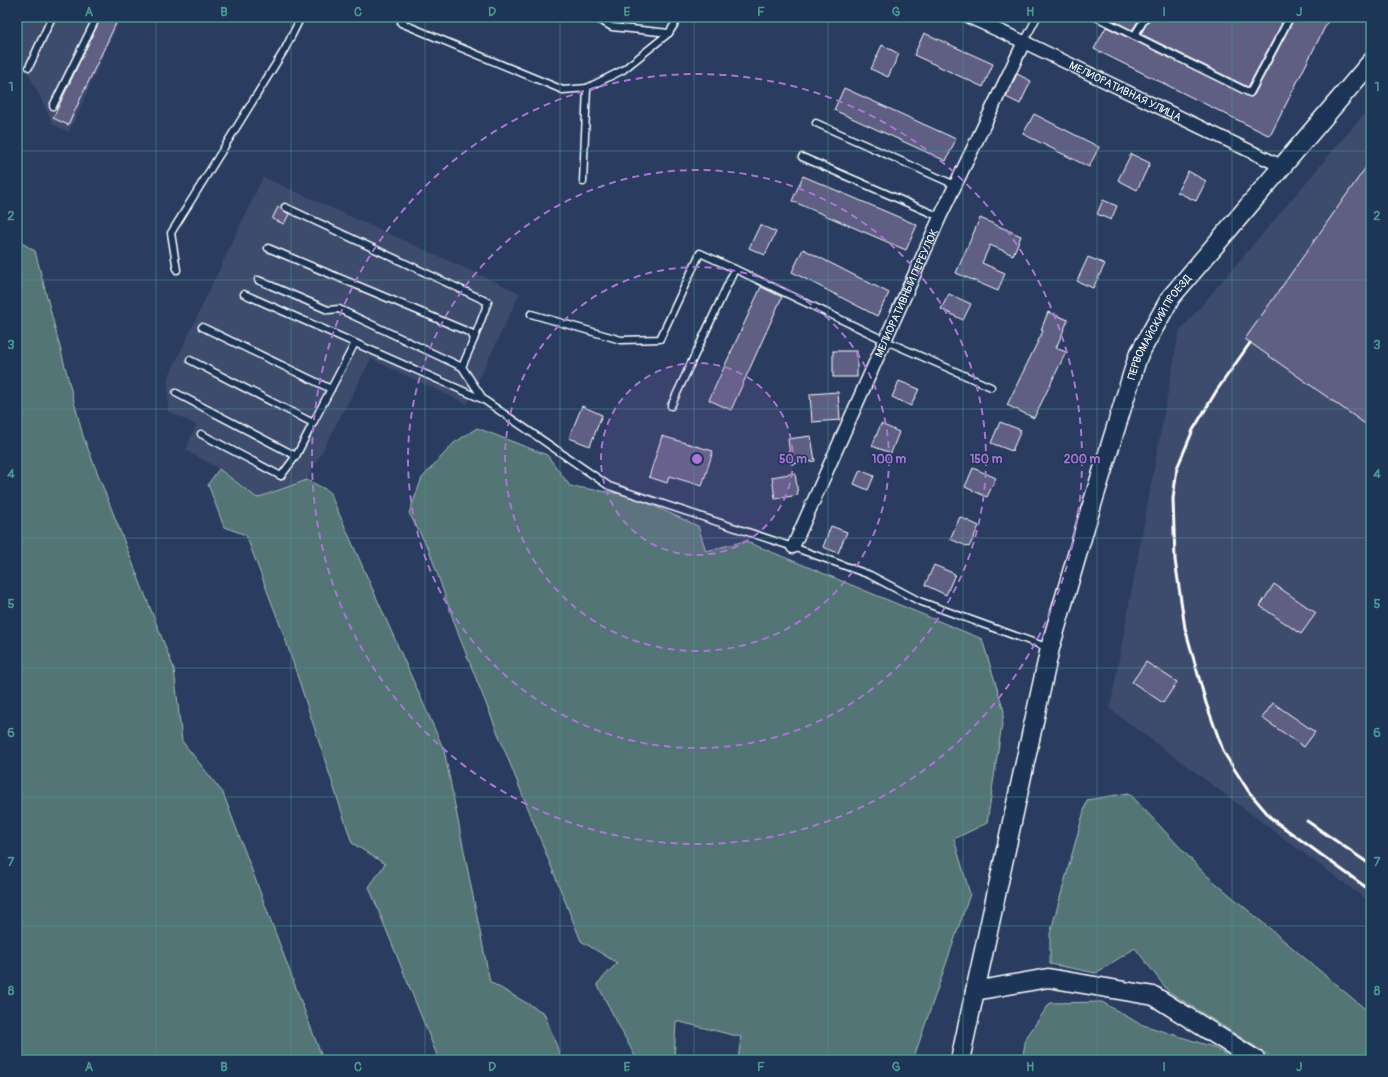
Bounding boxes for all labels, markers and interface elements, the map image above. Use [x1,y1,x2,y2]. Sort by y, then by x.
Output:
text: A [85,4,94,20]
text: B [220,4,228,20]
text: C [354,4,362,20]
text: D [488,4,496,20]
text: E [624,4,631,20]
text: F [757,4,765,20]
text: G [892,4,901,20]
text: H [1026,4,1034,20]
text: I [1162,4,1166,20]
text: J [1296,4,1302,20]
street label: МЕЛИОРАТИВНАЯ УЛИЦА [1067,58,1184,124]
text: 1 [8,79,14,95]
text: 1 [1374,79,1380,95]
text: 2 [7,208,15,224]
text: 2 [1373,208,1381,224]
street label: МЕЛИОРАТИВНЫЙ ПЕРЕУЛОК [872,227,940,359]
street label: ПЕРВОМАЙСКИЙ ПРОЕЗД [1125,272,1194,381]
text: 3 [7,337,15,353]
text: 3 [1373,337,1381,353]
centre of rings [690,452,704,466]
text: 50 m [779,452,807,467]
text: 100 m [872,452,907,467]
text: 150 m [970,452,1003,467]
text: 200 m [1064,452,1101,467]
text: 4 [7,466,15,482]
text: 4 [1373,466,1381,482]
text: 5 [7,596,15,612]
text: 5 [1373,596,1381,612]
text: 6 [7,725,15,741]
text: 6 [1373,725,1381,741]
text: 7 [8,854,15,870]
text: 7 [1374,854,1381,870]
text: 8 [8,983,15,999]
text: 8 [1374,983,1381,999]
text: A [85,1059,94,1075]
text: B [220,1059,228,1075]
text: C [354,1059,362,1075]
text: D [488,1059,496,1075]
text: E [624,1059,631,1075]
text: F [757,1059,765,1075]
text: G [892,1059,901,1075]
text: H [1026,1059,1034,1075]
text: I [1162,1059,1166,1075]
text: J [1296,1059,1302,1075]

